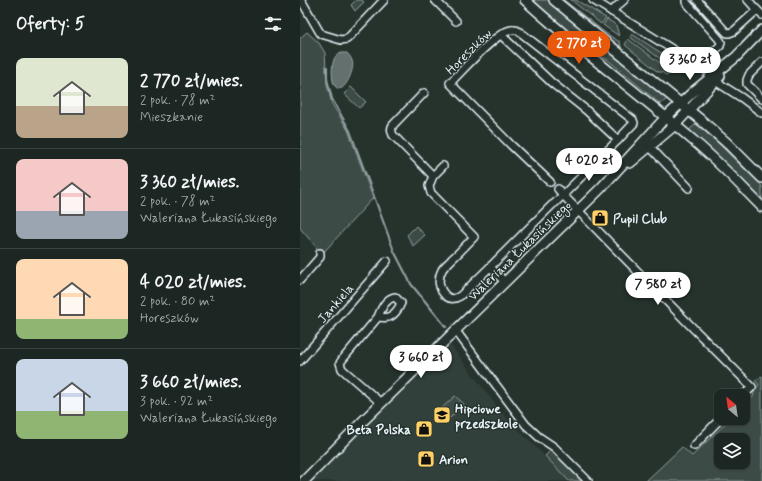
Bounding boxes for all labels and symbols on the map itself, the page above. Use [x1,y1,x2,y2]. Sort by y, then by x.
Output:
street label: Horeszków [442,25,496,79]
pin: 2 770 zł [538,31,620,65]
pin: 3 360 zł [649,47,731,81]
pin: 4 020 zł [548,148,630,182]
street label: Waleriana Łukasińskiego [465,197,576,305]
shop icon: Pupil Club [590,208,610,228]
place label: Pupil Club [613,211,667,228]
pin: 7 580 zł [617,272,699,306]
street label: Jankiela [314,280,358,327]
pin: 3 660 zł [380,345,462,379]
north arrow [714,389,750,425]
place label: Hipciowe przedszkole [455,401,518,433]
school or university icon: Hipciowe przedszkole [432,405,452,425]
shop icon: Beta Polska [414,419,434,439]
place label: Beta Polska [346,422,411,439]
shop icon: Arion [416,449,436,469]
place label: Arion [439,452,468,469]

